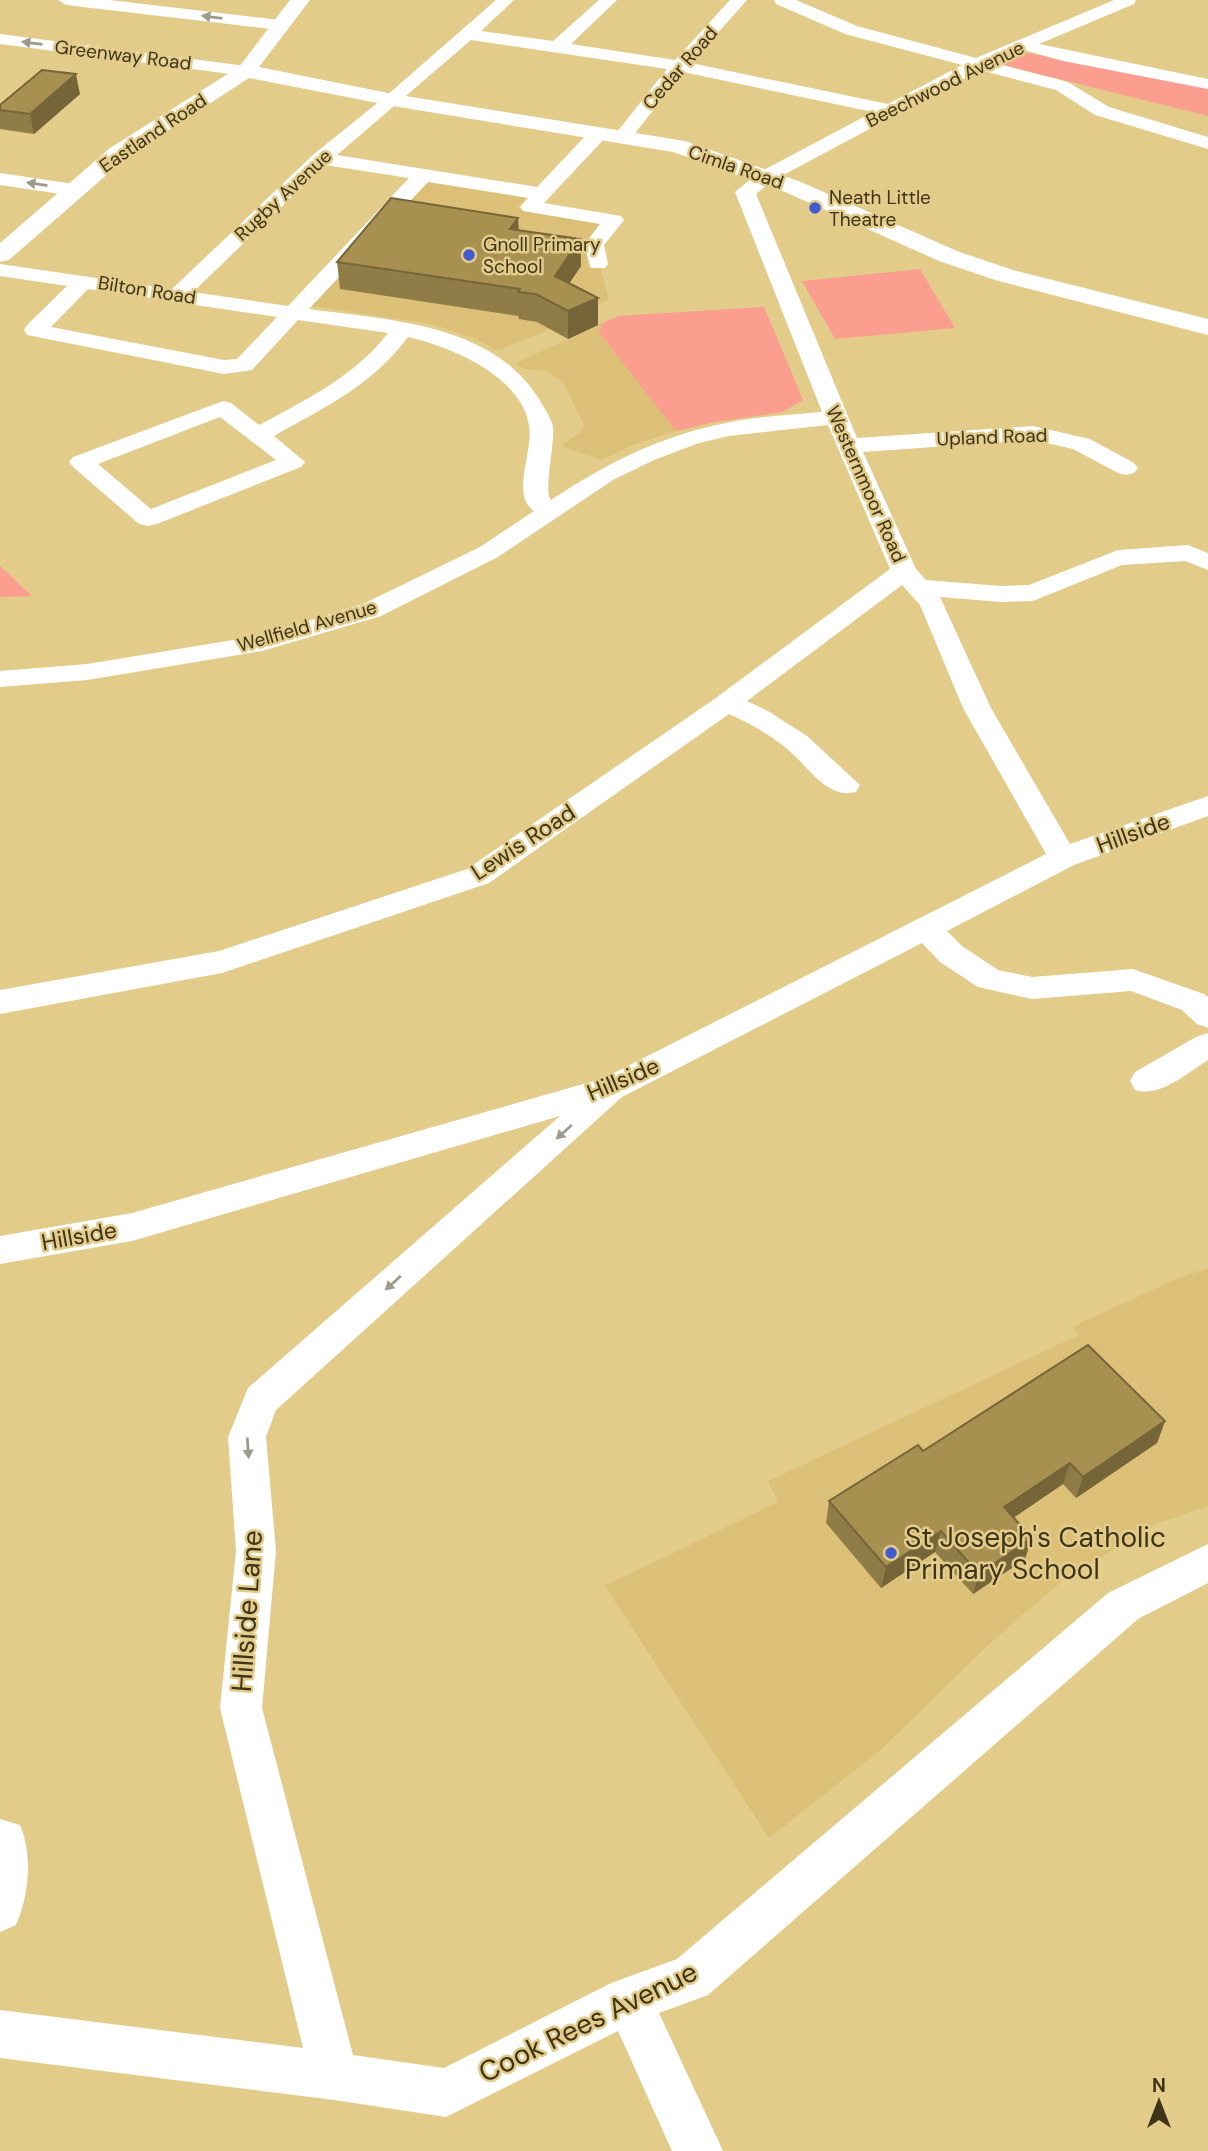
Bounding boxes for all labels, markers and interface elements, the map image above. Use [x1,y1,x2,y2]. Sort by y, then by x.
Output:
one-way arrow [201,11,223,22]
street label: Cedar Road [637,21,723,115]
street label: Greenway Road [53,34,193,76]
street label: Beechwood Avenue [862,35,1028,133]
one-way arrow [21,38,43,49]
street label: Eastland Road [94,88,212,178]
street label: Cimla Road [685,139,787,195]
street label: Rugby Avenue [229,144,337,246]
one-way arrow [26,178,48,189]
place label: Neath Little Theatre [829,185,931,232]
marker: Neath Little Theatre [807,200,823,216]
place label: Gnoll Primary School [483,232,601,279]
marker: Gnoll Primary School [461,247,477,263]
street label: Bilton Road [96,270,198,310]
street label: Westernmoor Road [820,402,912,566]
street label: Upland Road [936,423,1048,451]
street label: Wellfield Avenue [234,594,380,658]
street label: Lewis Road [465,797,581,887]
street label: Hillside [1092,806,1174,860]
street label: Hillside [582,1050,664,1108]
one-way arrow [555,1124,572,1139]
street label: Hillside [39,1215,119,1257]
one-way arrow [384,1275,402,1291]
one-way arrow [243,1438,254,1460]
place label: St Joseph's Catholic Primary School [905,1519,1166,1588]
street label: Hillside Lane [223,1529,271,1693]
marker: St Joseph's Catholic Primary School [883,1545,899,1561]
street label: Cook Rees Avenue [472,1953,704,2091]
north arrow [1124,2067,1194,2137]
text: N [1152,2073,1166,2098]

